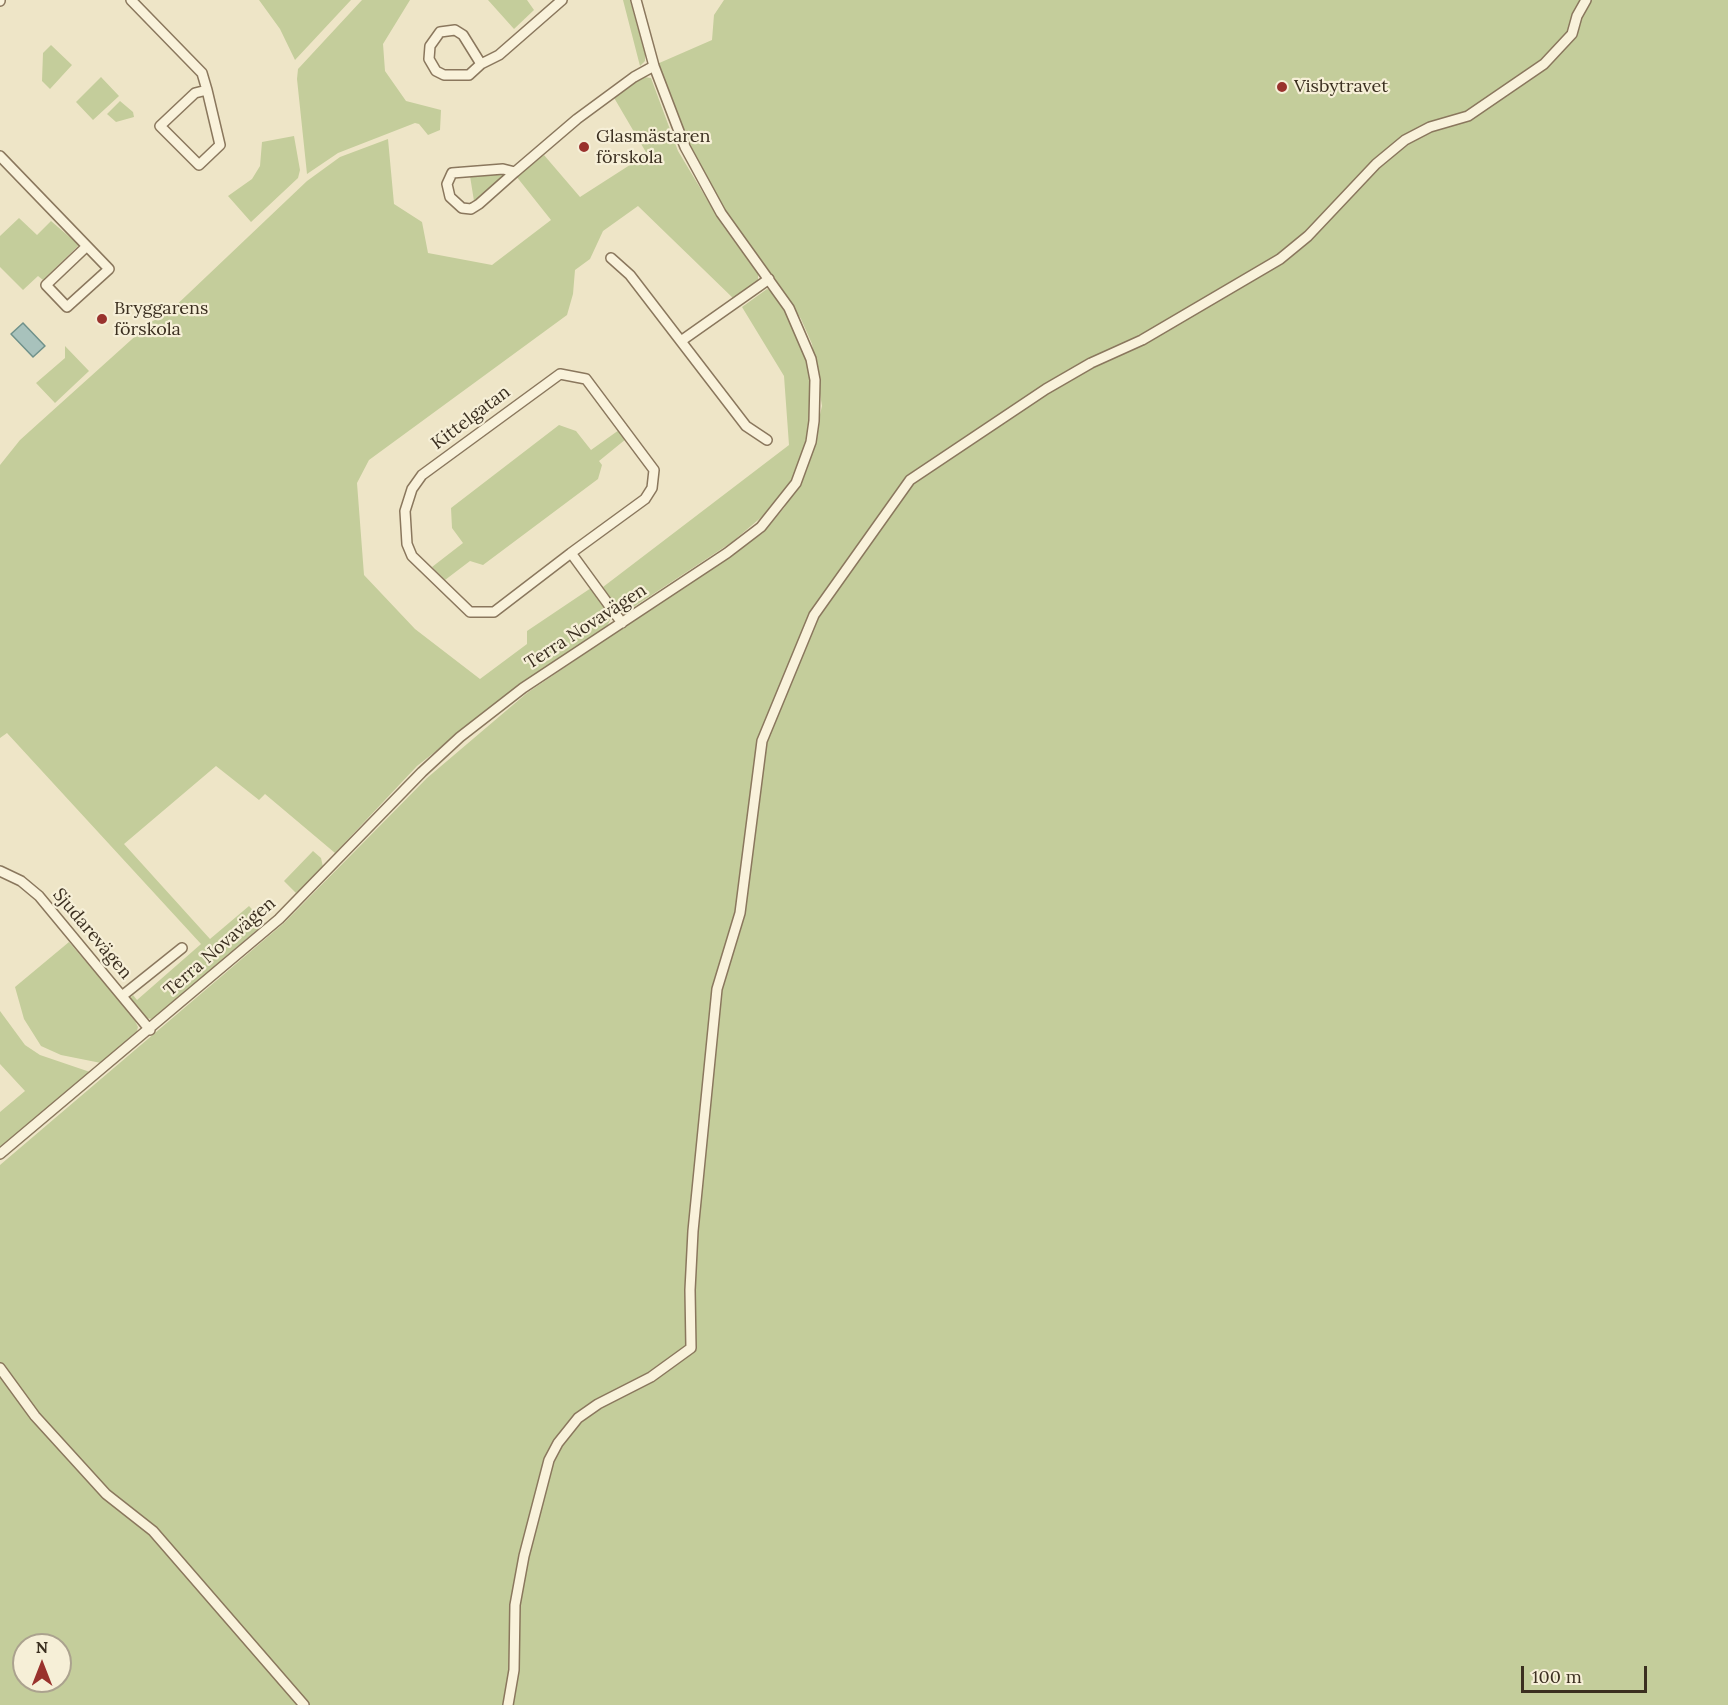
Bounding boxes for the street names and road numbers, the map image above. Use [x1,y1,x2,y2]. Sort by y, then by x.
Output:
street label: Kittelgatan [427,381,515,455]
street label: Terra Novavägen [521,580,651,674]
street label: Sjudarevägen [48,884,136,984]
street label: Terra Novavägen [160,893,280,1001]

